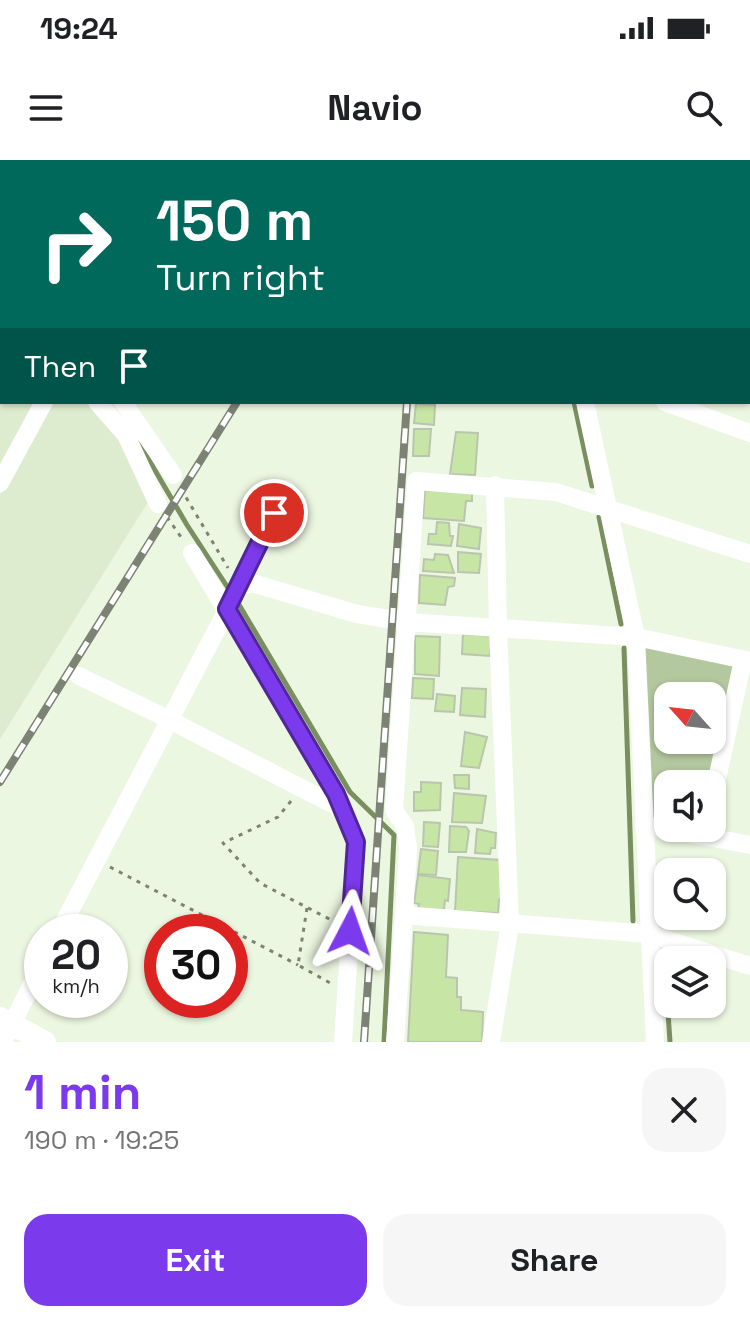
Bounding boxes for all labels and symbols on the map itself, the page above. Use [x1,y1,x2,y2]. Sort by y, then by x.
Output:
pin [240,479,308,547]
north arrow [654,682,726,754]
position arrow [308,889,392,973]
speed limit sign: 30 [144,914,248,1018]

